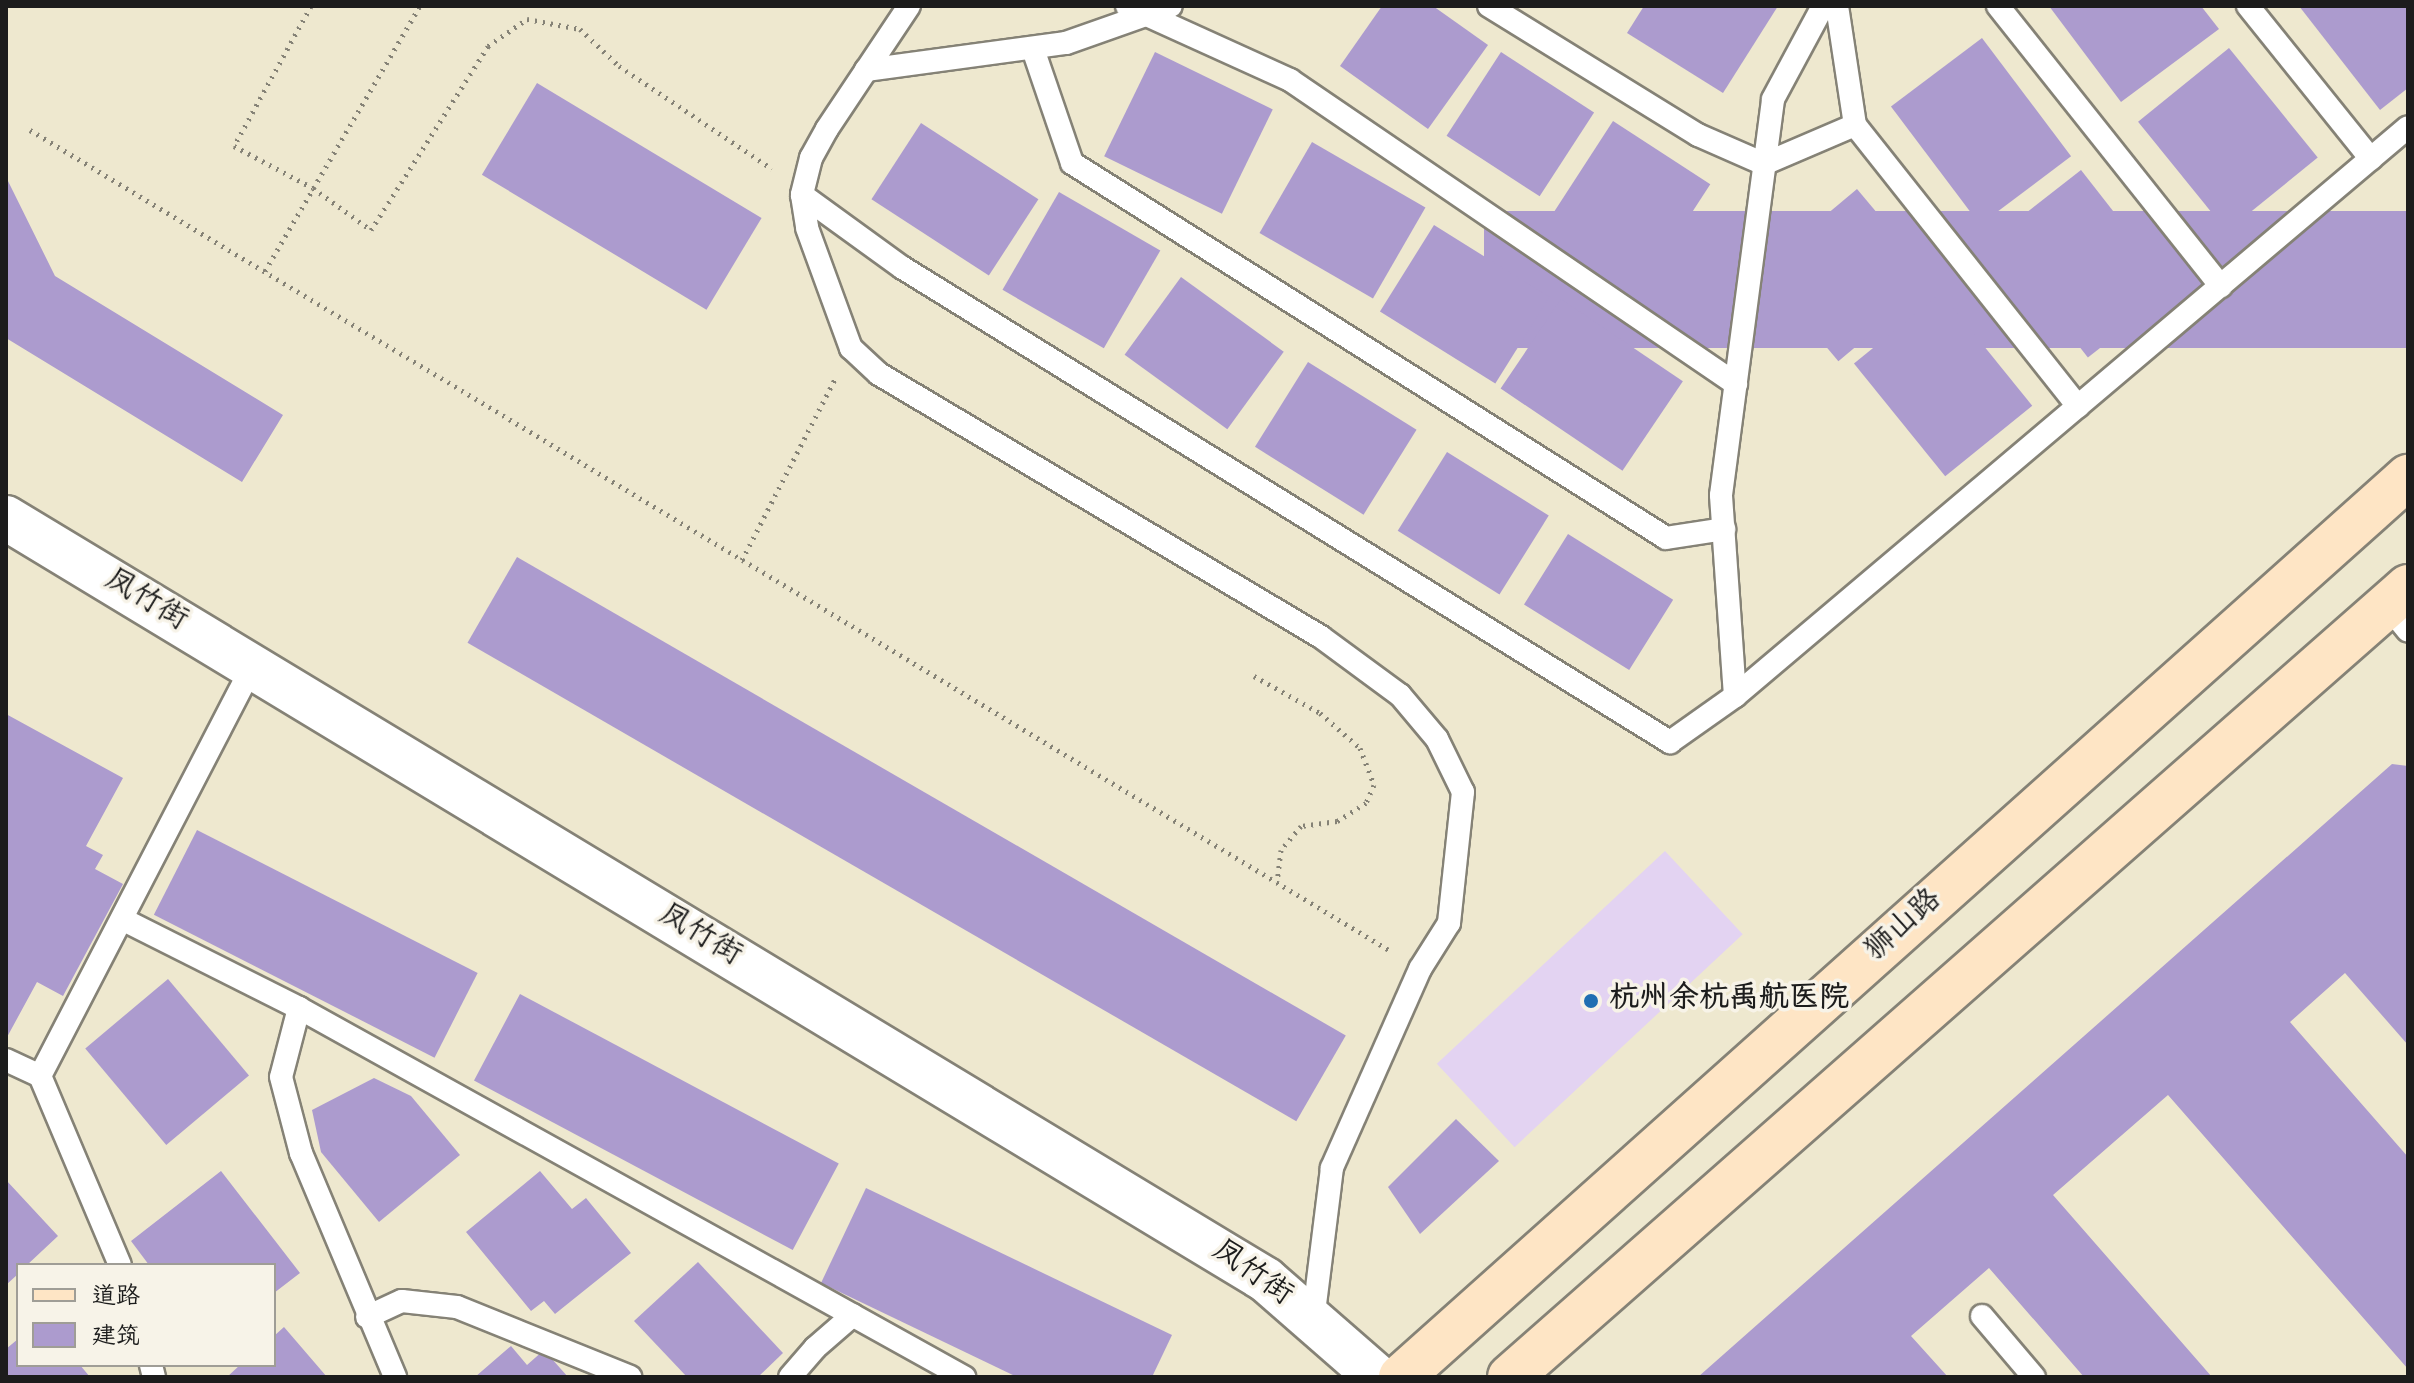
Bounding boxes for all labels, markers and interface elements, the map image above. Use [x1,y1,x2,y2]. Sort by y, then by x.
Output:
street label: 凤竹街 [97,563,193,641]
street label: 狮山路 [1860,884,1950,970]
street label: 凤竹街 [651,898,747,976]
place label: 杭州余杭禹航医院 [1609,983,1849,1019]
marker: 杭州余杭禹航医院 [1580,990,1602,1012]
street label: 凤竹街 [1204,1234,1298,1316]
legend [16,1263,276,1367]
text: 道路 [92,1284,140,1313]
text: 建筑 [92,1324,140,1353]

